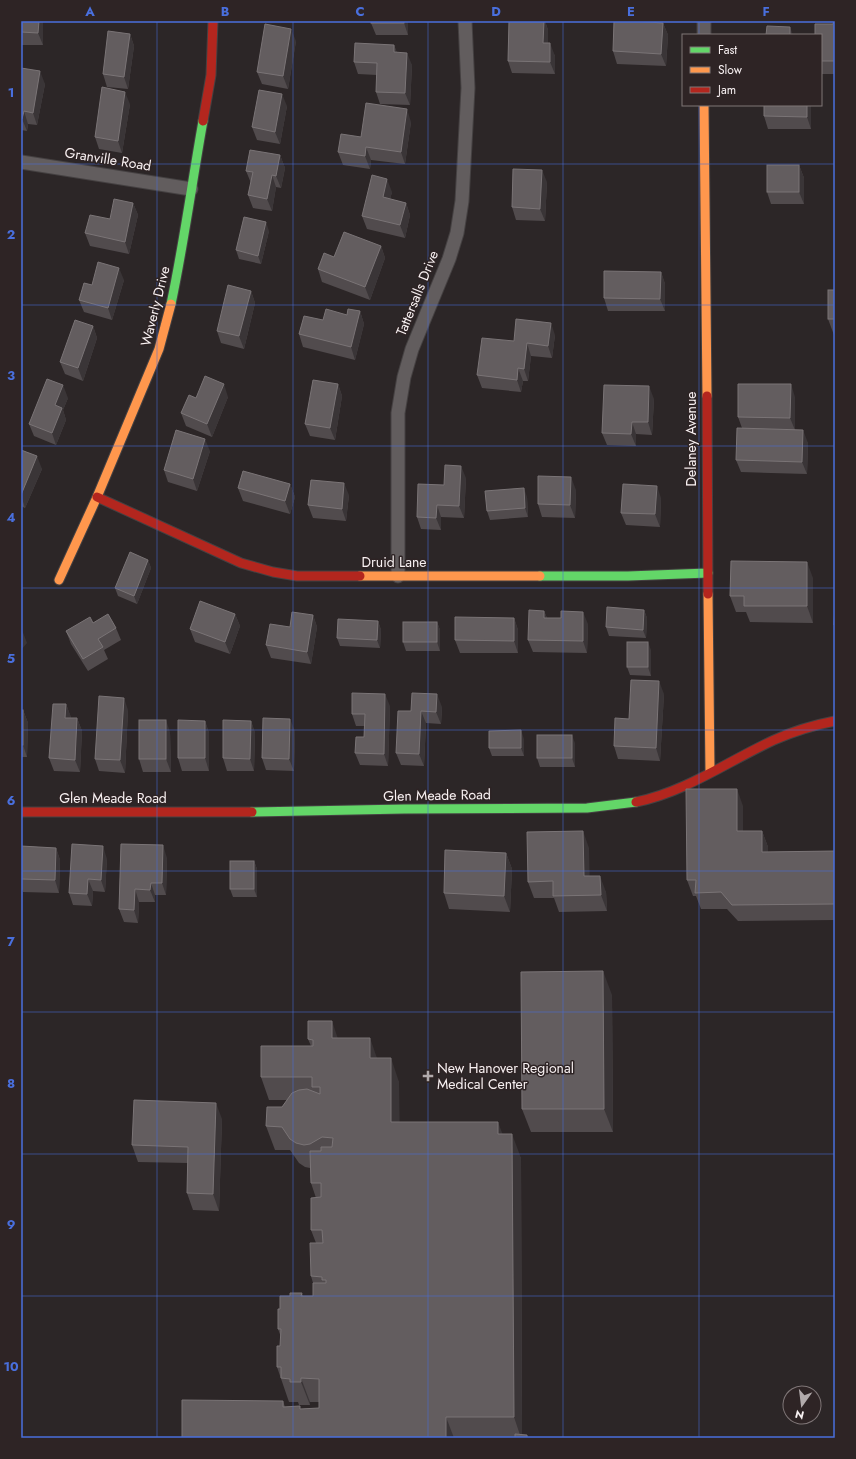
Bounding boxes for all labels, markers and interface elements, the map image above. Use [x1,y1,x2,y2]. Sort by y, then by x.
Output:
text: A [84,2,95,21]
text: B [221,2,230,21]
text: C [355,2,365,21]
text: D [491,2,501,21]
text: E [627,2,635,21]
text: F [762,2,770,21]
legend [682,34,822,106]
text: Fast [718,41,737,59]
text: Slow [718,61,743,79]
text: Jam [716,81,736,99]
text: 1 [8,83,14,102]
street label: Granville Road [63,142,153,176]
text: 2 [7,225,15,244]
street label: Tattersalls Drive [391,247,443,339]
street label: Waverly Drive [135,264,175,348]
text: 3 [7,366,15,385]
street label: Delaney Avenue [681,391,701,487]
text: 4 [6,508,16,527]
street label: Druid Lane [361,552,427,572]
text: 5 [7,649,15,668]
street label: Glen Meade Road [383,784,491,806]
street label: Glen Meade Road [59,788,167,808]
text: 6 [7,791,16,810]
text: 7 [7,932,15,951]
place label: New Hanover Regional Medical Center [437,1058,574,1094]
marker: New Hanover Regional Medical Center [422,1070,434,1082]
text: 8 [7,1074,15,1093]
text: 9 [7,1215,16,1234]
text: 10 [3,1357,19,1376]
north arrow [782,1385,822,1425]
text: N [793,1406,806,1424]

